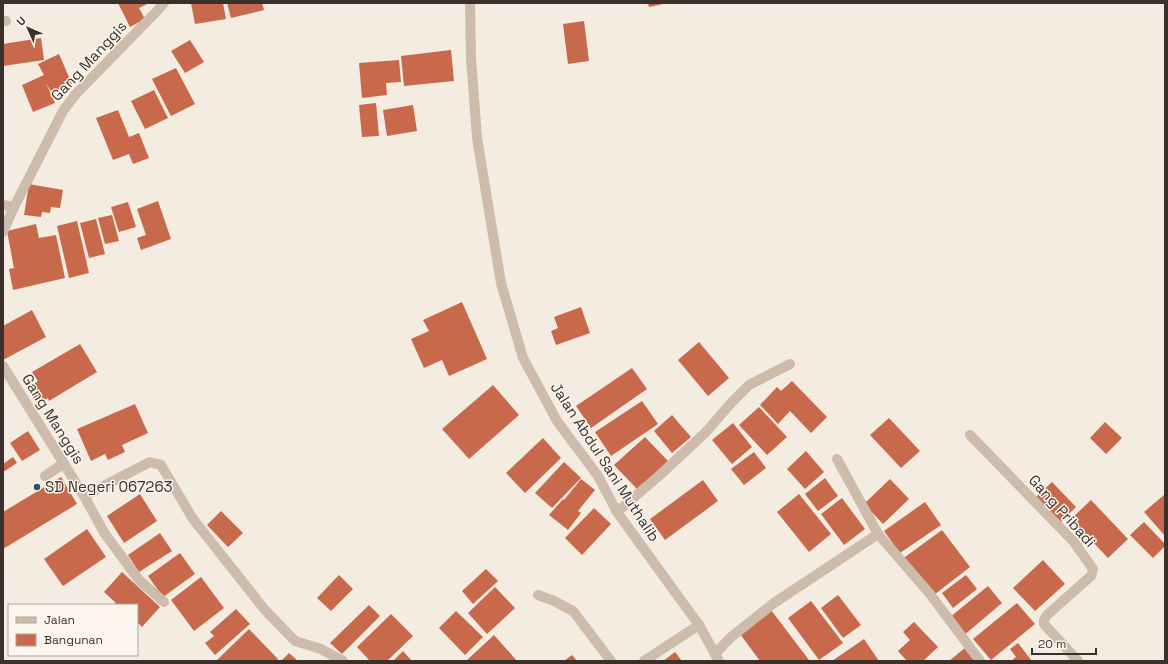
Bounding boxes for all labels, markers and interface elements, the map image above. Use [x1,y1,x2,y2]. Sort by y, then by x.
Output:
north arrow [8,8,48,48]
text: U [13,13,28,28]
street label: Gang Manggis [47,17,131,105]
street label: Gang Manggis [18,370,89,467]
street label: Jalan Abdul Sani Muthalib [547,378,664,545]
street label: Gang Pribadi [1025,471,1100,551]
place label: SD Negeri 067263 [45,477,173,496]
marker: SD Negeri 067263 [32,482,42,492]
legend [8,604,138,656]
text: Jalan [44,612,75,628]
scale bar [1032,630,1096,656]
text: Bangunan [44,632,103,648]
text: 20 m [1038,636,1066,652]

